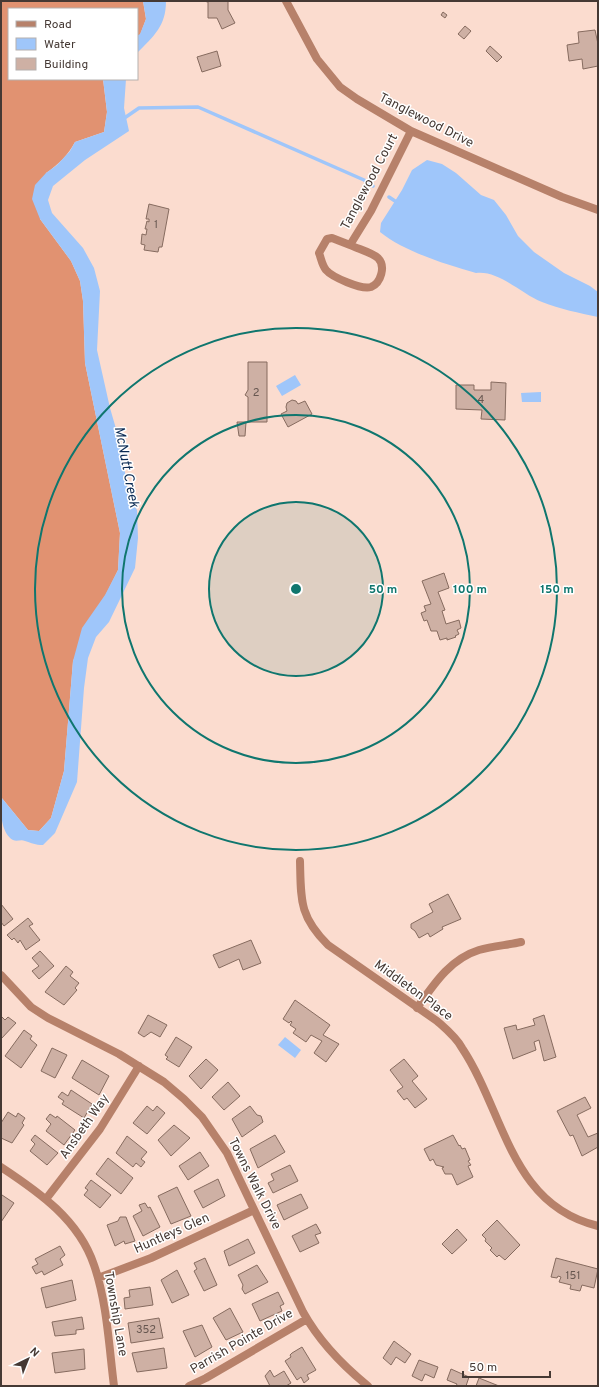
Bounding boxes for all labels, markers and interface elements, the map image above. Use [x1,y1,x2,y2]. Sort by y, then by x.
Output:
legend [8,8,138,80]
text: Road [44,17,72,33]
text: Water [44,37,76,53]
text: Building [44,57,88,73]
street label: Tanglewood Drive [376,90,476,152]
street label: Tanglewood Court [338,131,402,233]
house number: 1 [154,218,158,232]
house number: 2 [253,386,259,400]
house number: 4 [478,393,485,407]
water label: McNutt Creek [110,425,142,510]
centre of rings [289,582,303,596]
text: 50 m [369,582,397,598]
text: 100 m [453,582,487,598]
text: 150 m [540,582,574,598]
street label: Middleton Place [371,957,455,1025]
street label: Ansbeth Way [57,1091,113,1163]
street label: Towns Walk Drive [224,1136,284,1232]
street label: Huntleys Glen [132,1210,212,1258]
house number: 151 [565,1269,581,1283]
street label: Township Lane [100,1270,130,1358]
street label: Parrish Pointe Drive [188,1306,296,1378]
house number: 352 [136,1323,156,1337]
north arrow [8,1339,48,1379]
text: N [26,1345,42,1360]
scale bar [463,1353,550,1379]
text: 50 m [469,1360,497,1376]

